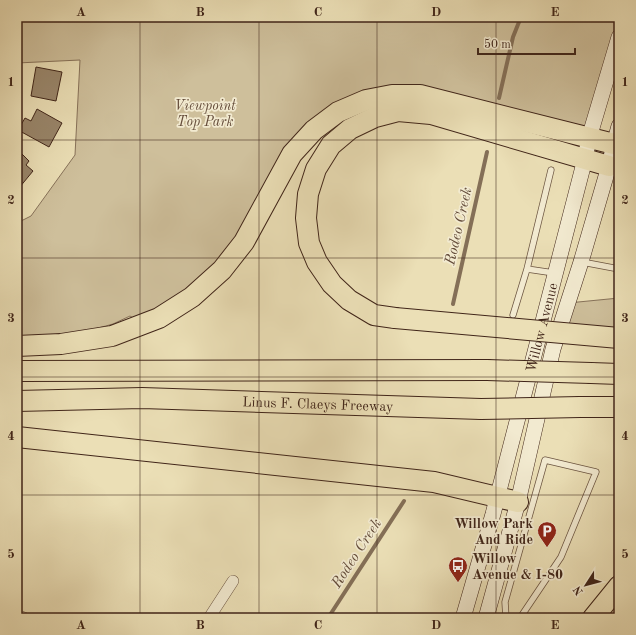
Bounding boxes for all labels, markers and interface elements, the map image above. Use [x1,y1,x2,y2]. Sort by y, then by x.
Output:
text: A [76,6,86,19]
text: B [195,6,205,19]
text: C [314,6,322,19]
text: D [431,6,441,19]
text: E [551,6,560,19]
scale bar [478,30,575,56]
text: 50 m [484,38,511,51]
text: 1 [7,76,15,89]
text: 1 [621,76,629,89]
park label: Viewpoint Top Park [174,99,236,130]
water label: Rodeo Creek [443,186,476,268]
text: 2 [7,194,15,207]
text: 2 [621,194,629,207]
street label: Willow Avenue [524,281,561,374]
text: 3 [7,312,15,325]
text: 3 [621,312,629,325]
street label: Linus F. Claeys Freeway [242,395,394,414]
text: 4 [7,430,15,443]
text: 4 [621,430,629,443]
water label: Rodeo Creek [329,517,385,592]
place label: Willow Park And Ride [454,517,533,547]
parking icon: Willow Park And Ride [536,520,558,548]
text: 5 [7,548,15,561]
text: 5 [621,548,629,561]
place label: Willow Avenue & I-80 [472,552,563,582]
bus stop icon: Willow Avenue & I-80 [447,555,469,583]
north arrow [566,565,606,605]
text: N [572,583,586,597]
text: A [76,619,86,632]
text: B [195,619,205,632]
text: C [314,619,322,632]
text: D [431,619,441,632]
text: E [551,619,560,632]

